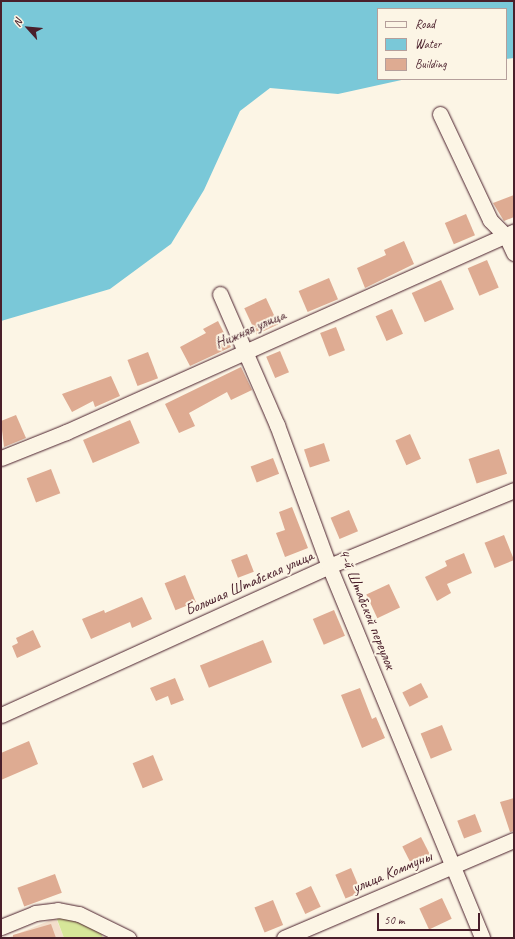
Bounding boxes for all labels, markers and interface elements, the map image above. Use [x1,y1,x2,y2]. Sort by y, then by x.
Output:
north arrow [8,8,48,48]
legend [377,8,507,80]
text: N [10,16,25,29]
text: Road [415,16,435,32]
text: Water [415,36,441,52]
text: Building [415,56,447,72]
street label: Нижняя улица [212,305,288,353]
street label: Большая Штабская улица [182,546,316,620]
street label: 4-й Штабской переулок [334,546,400,672]
street label: улица Коммуны [349,846,435,898]
scale bar [379,905,482,931]
text: 50 m [384,912,404,928]

